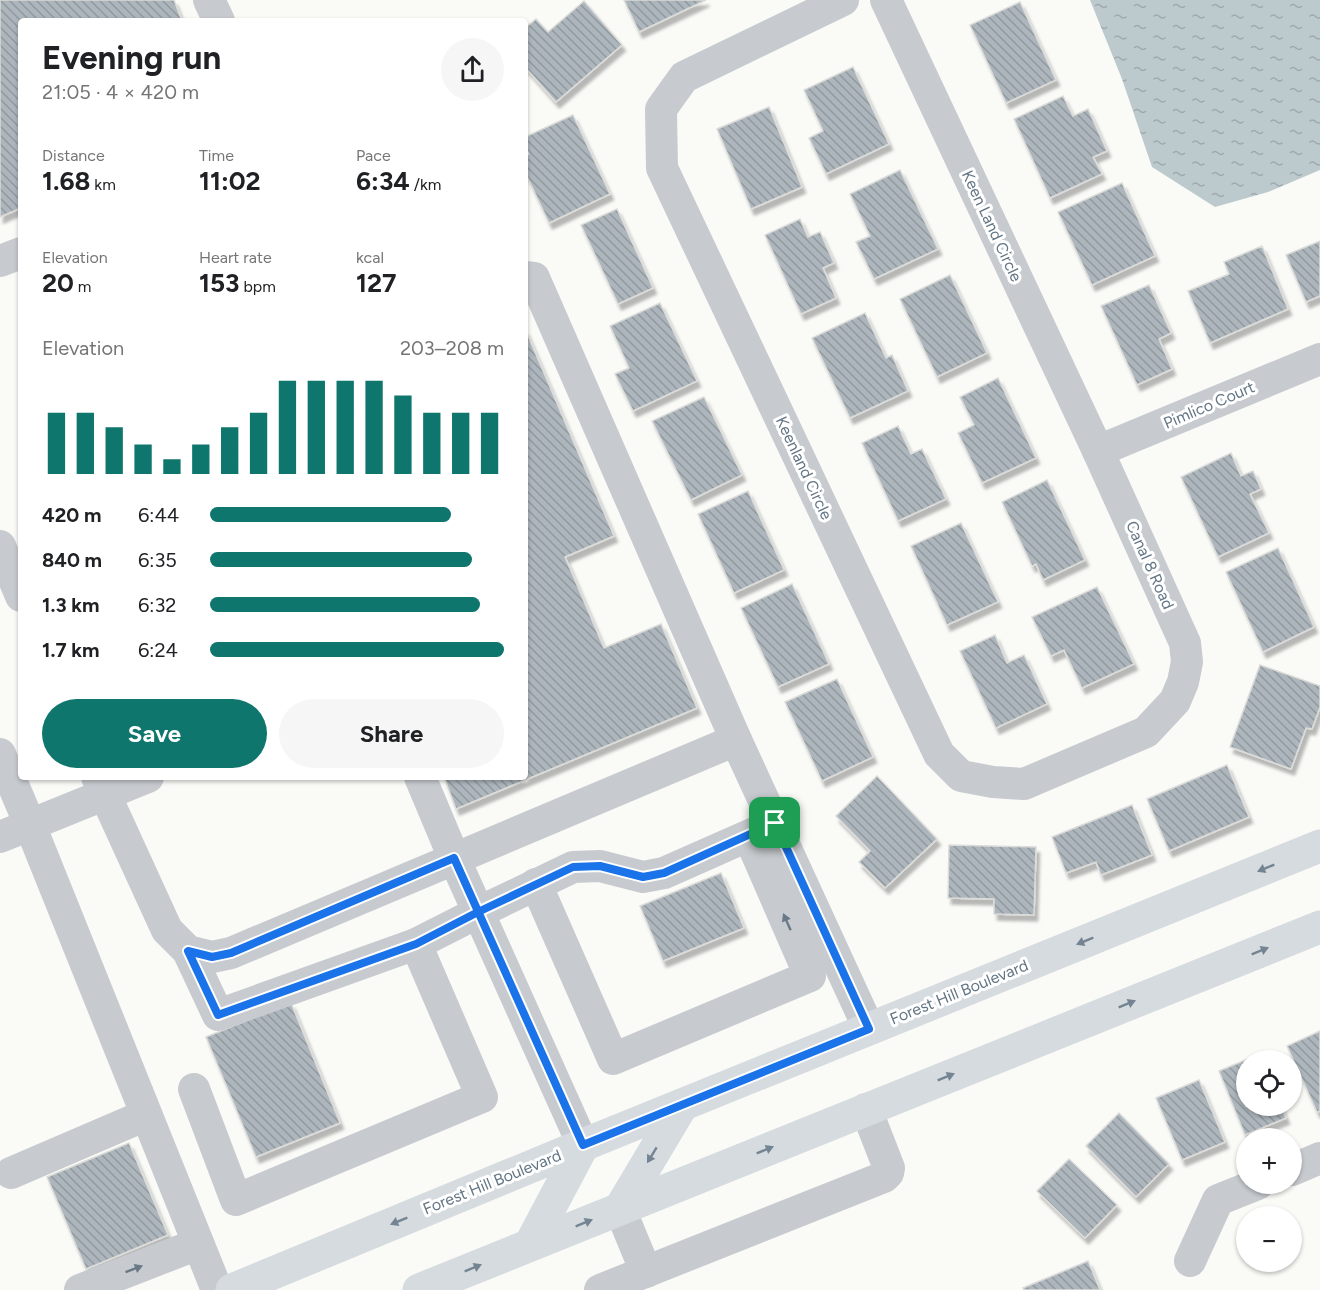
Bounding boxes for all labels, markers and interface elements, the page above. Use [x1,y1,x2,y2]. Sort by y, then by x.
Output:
text: Evening run [42,38,221,77]
button: share [441,38,504,101]
text: 21:05 · 4 × 420 m [42,80,199,104]
text: Distance [42,146,105,165]
text: Time [199,146,234,165]
text: Pace [356,146,391,165]
text: 1.68 [42,165,90,197]
text: 11:02 [199,165,261,197]
text: 6:34 [356,165,410,197]
street label: Keen Land Circle [958,167,1026,285]
text: km [90,175,116,194]
text: /km [410,175,441,194]
text: Elevation [42,248,108,267]
text: Heart rate [199,248,272,267]
text: kcal [356,248,384,267]
text: 20 [42,267,74,299]
text: 153 [199,267,240,299]
text: 127 [356,267,396,299]
text: m [74,277,91,296]
text: bpm [240,277,276,296]
text: Elevation [42,336,124,360]
text: 203–208 m [400,336,504,360]
street label: Pimlico Court [1161,377,1257,433]
street label: Keenland Circle [772,413,836,523]
text: 420 m [42,503,101,527]
text: 6:44 [138,503,179,527]
street label: Canal 8 Road [1122,518,1178,612]
text: 840 m [42,548,102,572]
text: 6:35 [138,548,177,572]
text: 1.3 km [42,593,99,617]
text: 6:32 [138,593,176,617]
text: 1.7 km [42,638,99,662]
text: 6:24 [138,638,178,662]
button: Save [42,699,267,768]
button: Share [279,699,504,768]
pin [749,797,800,848]
icon: arrive [758,806,791,839]
one-way arrow [1257,864,1275,873]
one-way arrow [782,913,792,931]
one-way arrow [1076,937,1094,946]
one-way arrow [1251,946,1269,955]
street label: Forest Hill Boulevard [887,956,1031,1028]
one-way arrow [1118,999,1136,1008]
map controls [1236,1050,1302,1272]
button: locate [1236,1050,1302,1116]
one-way arrow [937,1072,955,1081]
button: + [1236,1128,1302,1194]
one-way arrow [756,1145,774,1154]
street label: Forest Hill Boulevard [420,1146,564,1218]
one-way arrow [647,1147,657,1164]
button: − [1236,1206,1302,1272]
one-way arrow [390,1217,408,1226]
one-way arrow [576,1218,594,1228]
one-way arrow [465,1262,483,1272]
one-way arrow [125,1264,143,1273]

